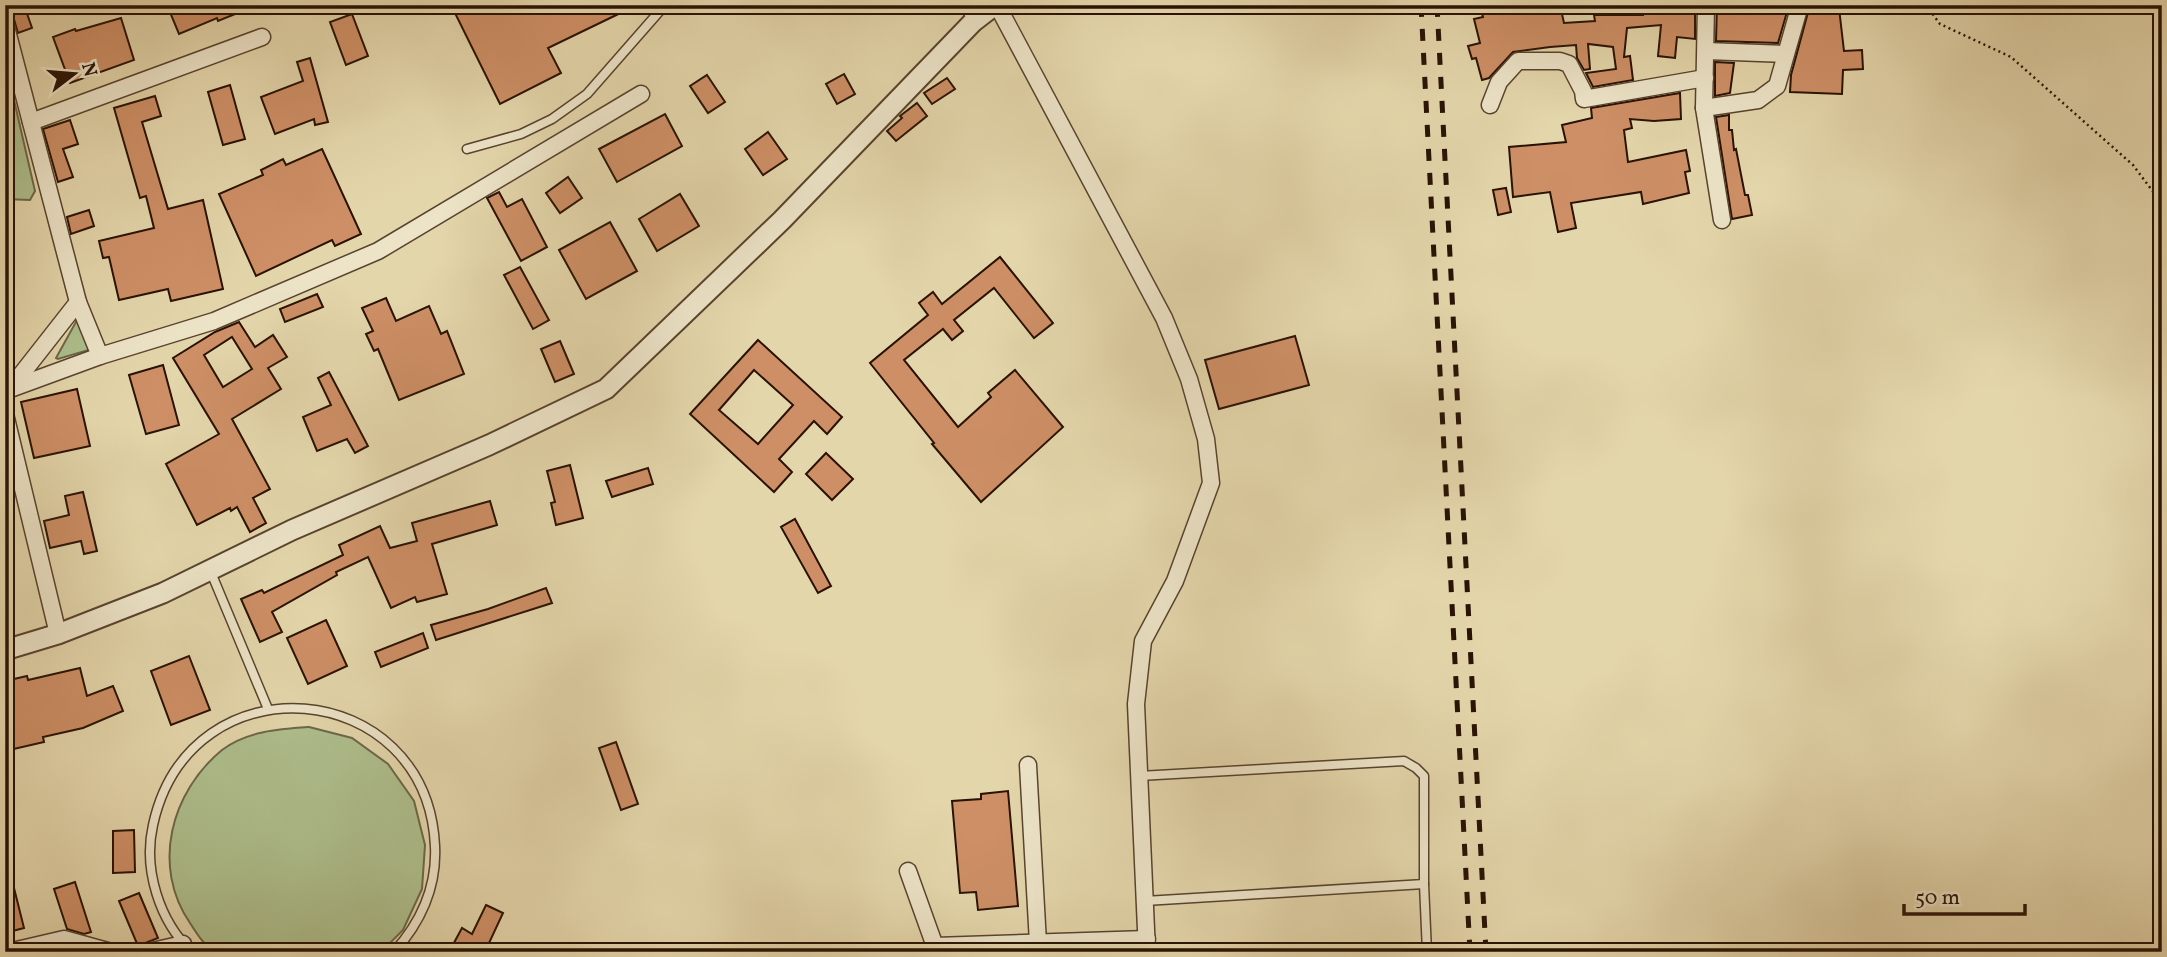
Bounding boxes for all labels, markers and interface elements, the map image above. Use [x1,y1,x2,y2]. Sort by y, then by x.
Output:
north arrow [38,38,108,108]
text: N [74,60,103,80]
scale bar [1904,873,2025,917]
text: 50 m [1915,884,1960,913]

